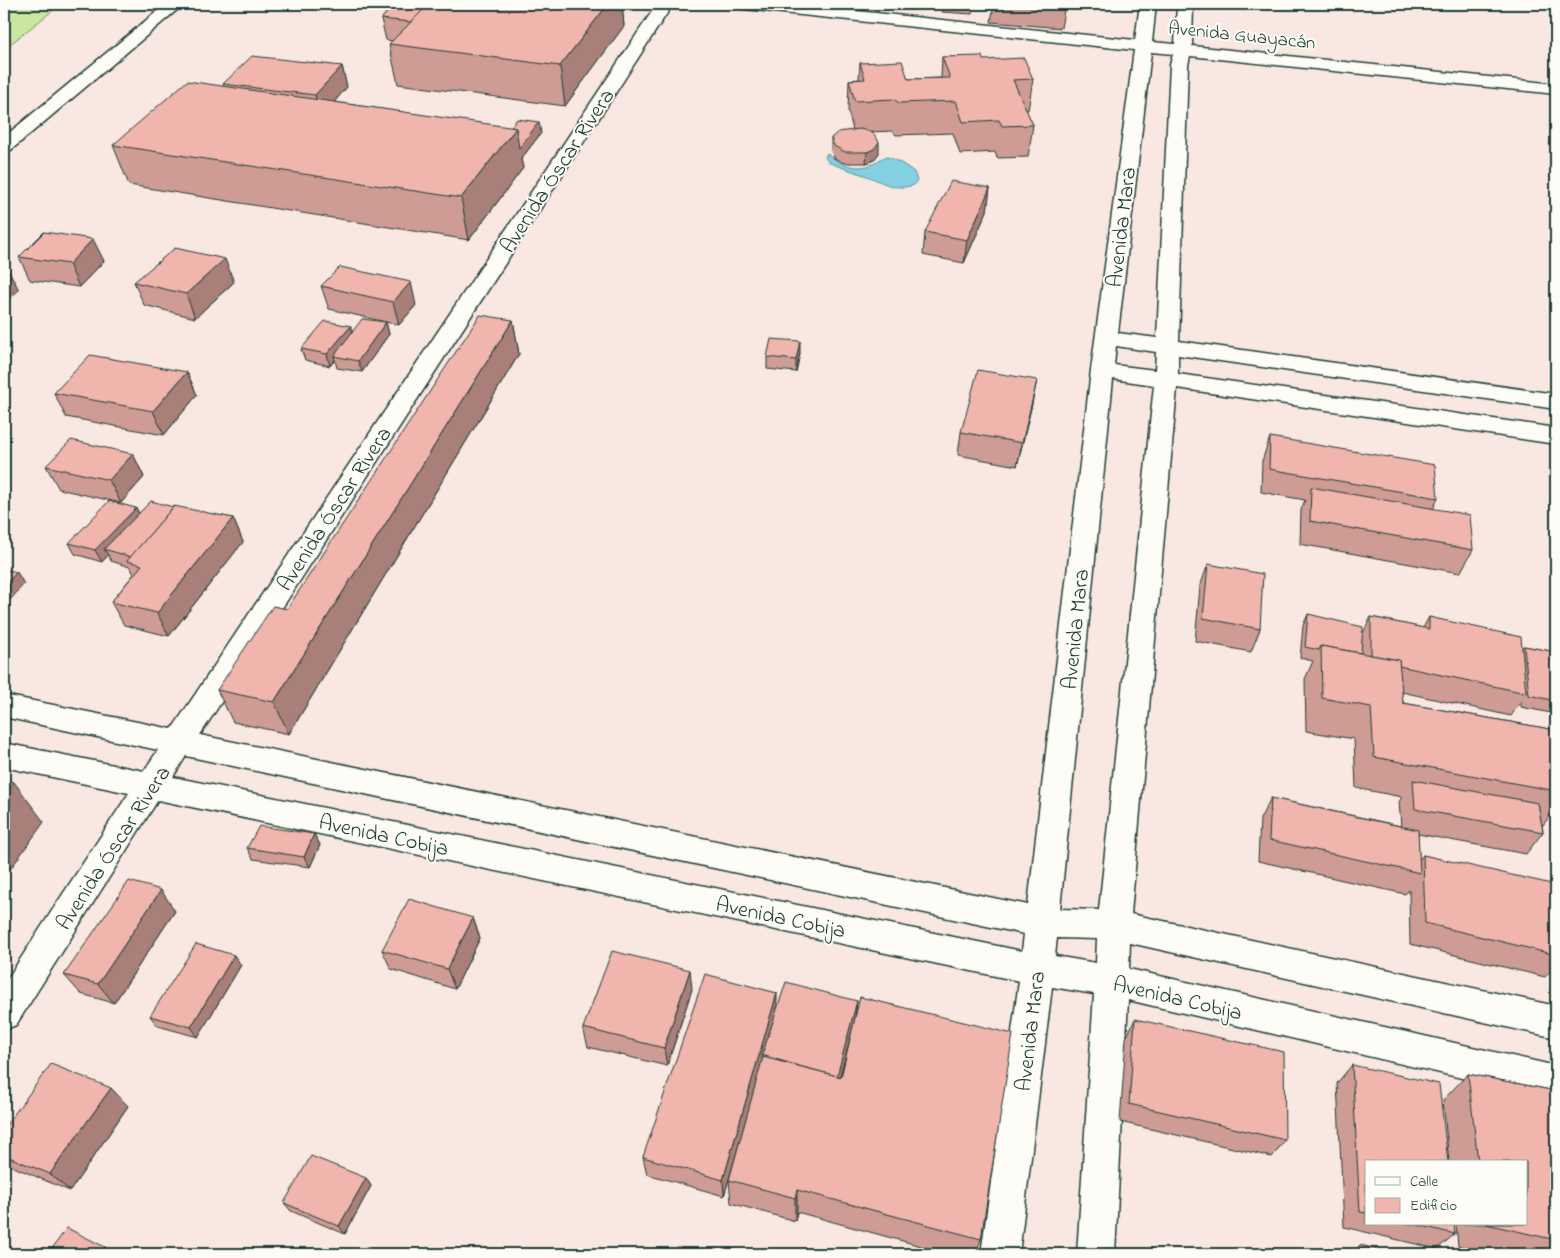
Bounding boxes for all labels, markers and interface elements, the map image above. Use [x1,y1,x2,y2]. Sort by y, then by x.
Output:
street label: Avenida Guayacán [1167,15,1317,59]
street label: Avenida Óscar Rivera [493,83,624,260]
street label: Avenida Mara [1100,165,1146,289]
street label: Avenida Óscar Rivera [270,421,401,598]
street label: Avenida Mara [1055,567,1099,691]
street label: Avenida Óscar Rivera [49,760,180,937]
street label: Avenida Cobija [316,808,451,866]
street label: Avenida Cobija [713,890,848,948]
street label: Avenida Mara [1009,969,1055,1093]
street label: Avenida Cobija [1110,970,1245,1030]
legend [1365,1160,1528,1226]
text: Calle [1410,1171,1438,1193]
text: Edificio [1410,1195,1457,1217]

